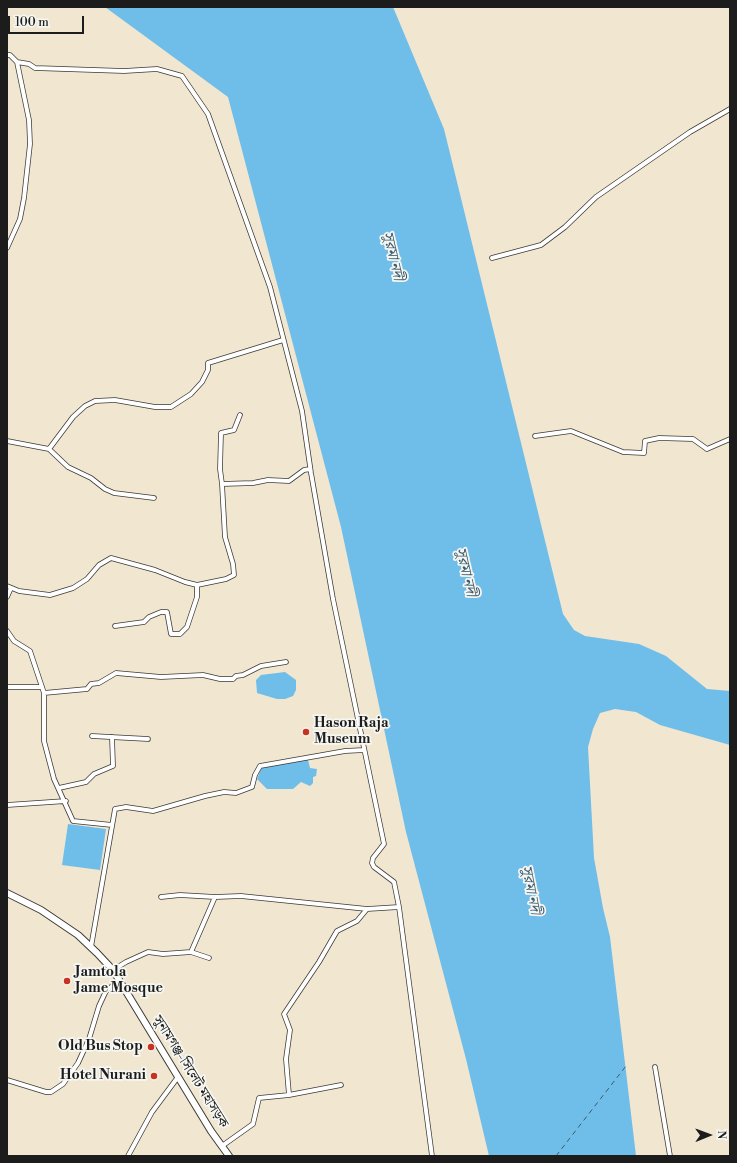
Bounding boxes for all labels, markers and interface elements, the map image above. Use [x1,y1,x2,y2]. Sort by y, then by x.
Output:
scale bar [10,8,86,34]
text: 100 m [15,15,49,30]
water label: সুরমা নদী [378,230,406,282]
water label: সুরমা নদী [451,546,479,598]
place label: Hason Raja Museum [314,716,388,748]
marker: Hason Raja Museum [301,727,311,737]
water label: সুরমা নদী [516,864,544,916]
place label: Jamtola Jame Mosque [75,965,163,998]
marker: Jamtola Jame Mosque [62,976,72,986]
street label: সুনামগঞ্জ-সিলেট মহাসড়ক [149,1013,231,1131]
place label: Old Bus Stop [58,1039,143,1055]
marker: Old Bus Stop [146,1042,156,1052]
place label: Hotel Nurani [60,1068,146,1084]
marker: Hotel Nurani [149,1071,159,1081]
north arrow [689,1115,729,1155]
text: N [714,1130,728,1139]

